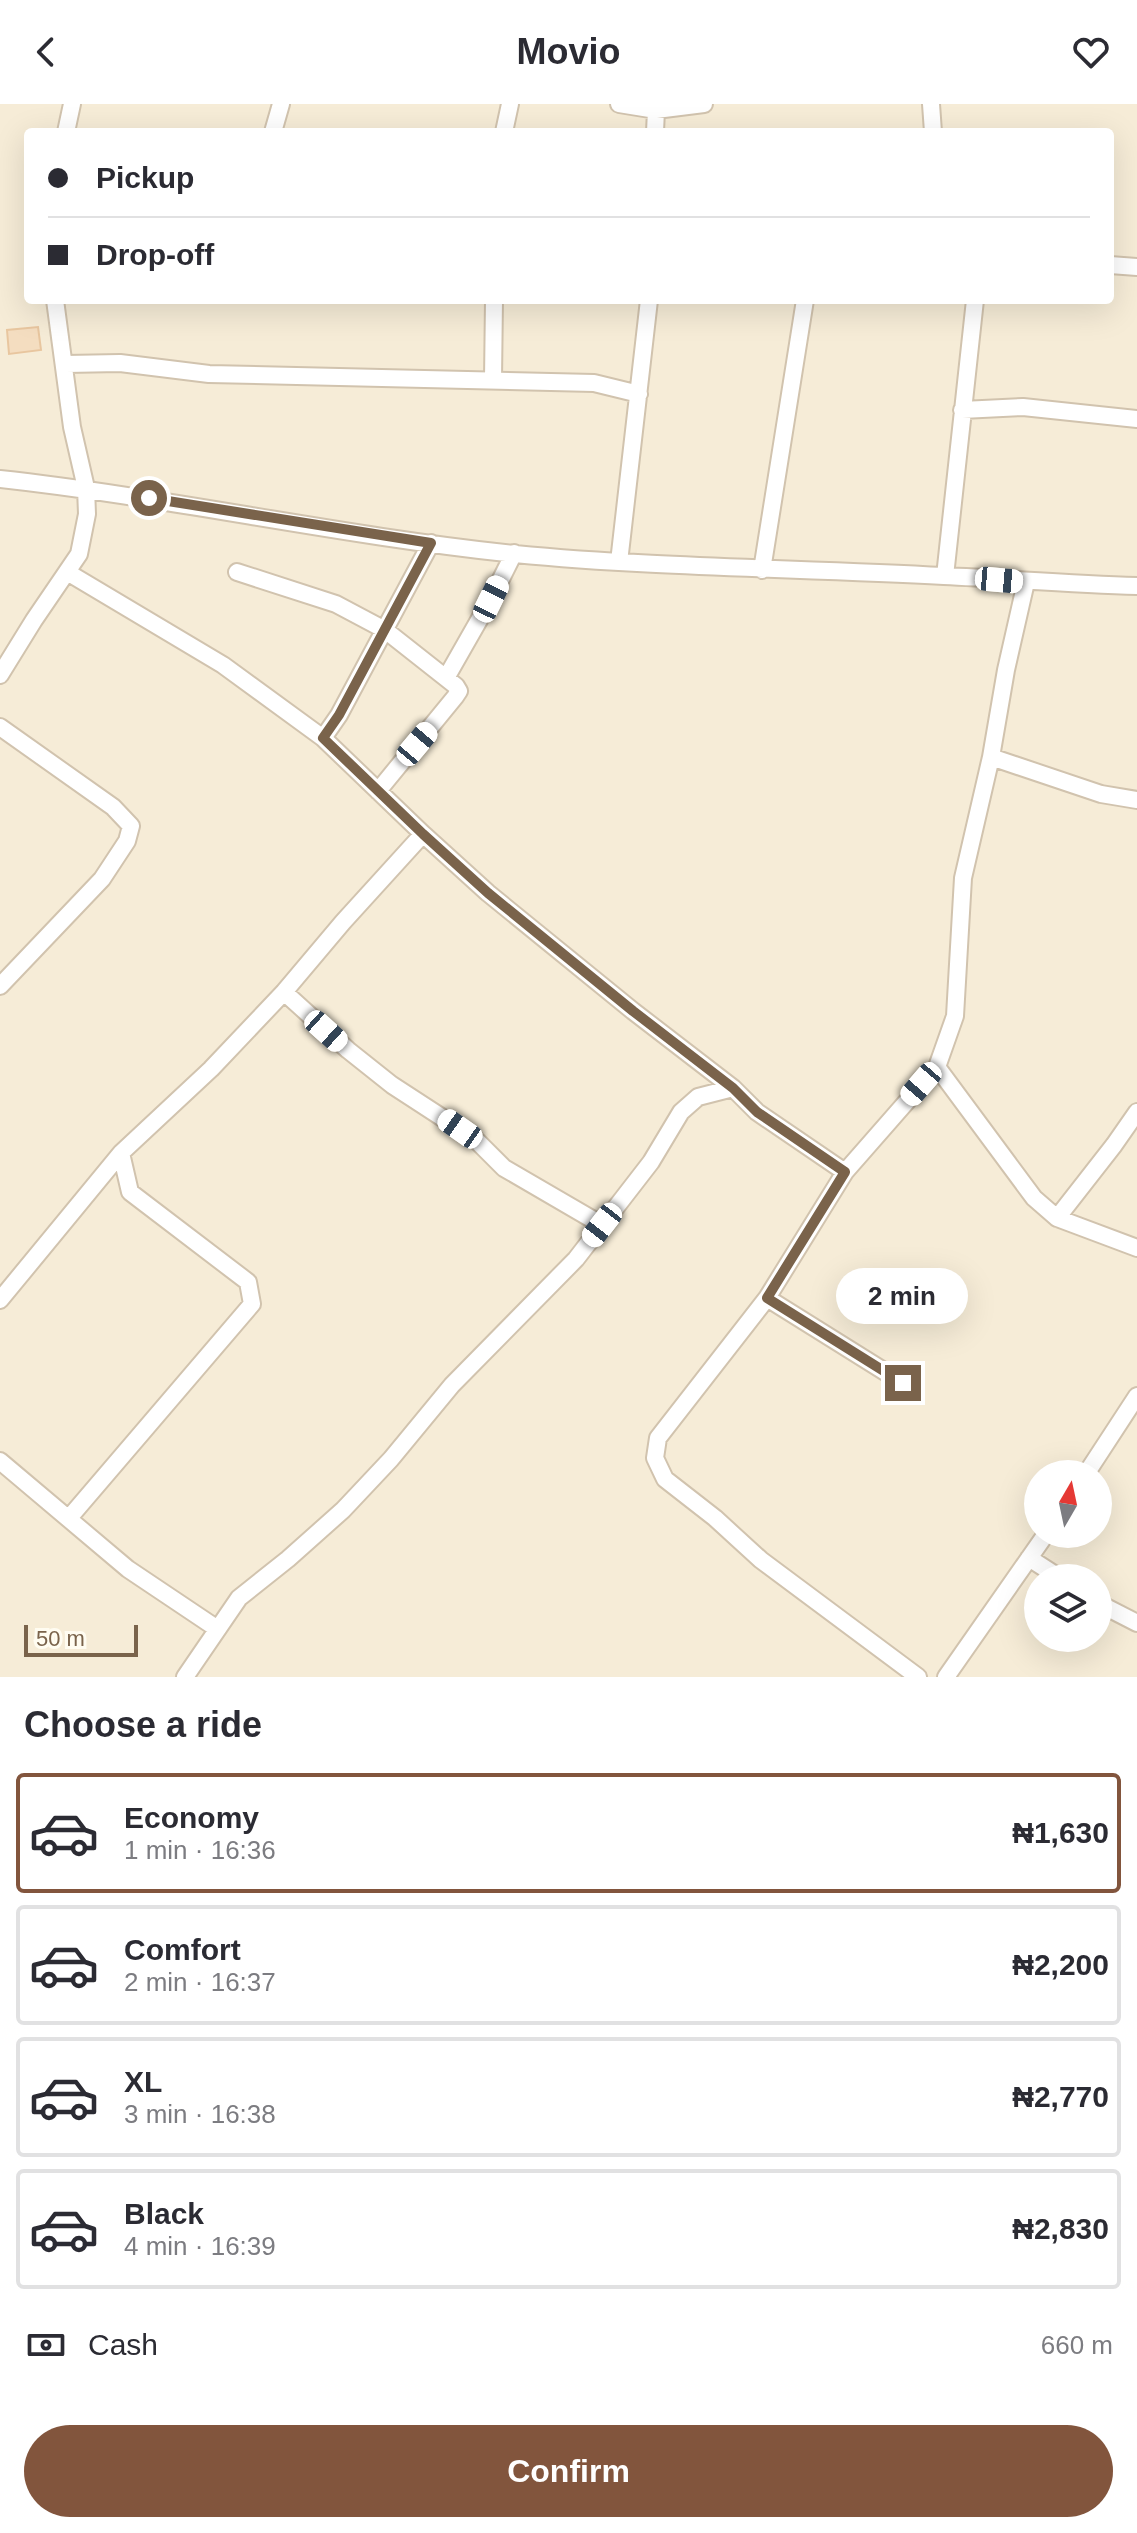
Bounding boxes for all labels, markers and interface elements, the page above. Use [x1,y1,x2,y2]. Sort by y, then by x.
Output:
icon: back [24,30,68,74]
icon: heart [1069,30,1113,74]
text: Movio [517,31,621,72]
text: Pickup [96,161,194,194]
text: Drop-off [96,238,214,271]
route start [131,480,167,516]
car [974,566,1024,594]
car [470,572,512,626]
car [392,718,442,770]
car [300,1006,352,1056]
car [896,1058,946,1110]
car [433,1105,487,1153]
car [578,1199,626,1251]
callout: 2 min [837,1267,969,1323]
text: 2 min [868,1281,936,1311]
route end [885,1365,921,1401]
north arrow [1024,1460,1112,1548]
map controls [1024,1460,1112,1652]
button: layers [1024,1564,1112,1652]
scale bar [24,1621,138,1657]
text: 50 m [36,1626,85,1651]
text: Choose a ride [24,1704,262,1745]
icon: car [28,1797,100,1869]
text: Economy [124,1801,259,1834]
text: ₦1,630 [1012,1816,1109,1849]
text: 1 min · 16:36 [124,1835,276,1865]
icon: car [28,1929,100,2001]
text: Comfort [124,1933,241,1966]
text: ₦2,200 [1012,1948,1109,1981]
text: 2 min · 16:37 [124,1967,276,1997]
icon: car [28,2061,100,2133]
text: XL [124,2065,162,2098]
text: ₦2,770 [1012,2080,1109,2113]
text: 3 min · 16:38 [124,2099,276,2129]
icon: car [28,2193,100,2265]
text: Black [124,2197,204,2230]
text: ₦2,830 [1012,2212,1109,2245]
text: 4 min · 16:39 [124,2231,276,2261]
icon: cash [24,2323,68,2367]
text: Cash [88,2328,158,2361]
text: 660 m [1041,2330,1113,2360]
button: Confirm [24,2425,1113,2517]

